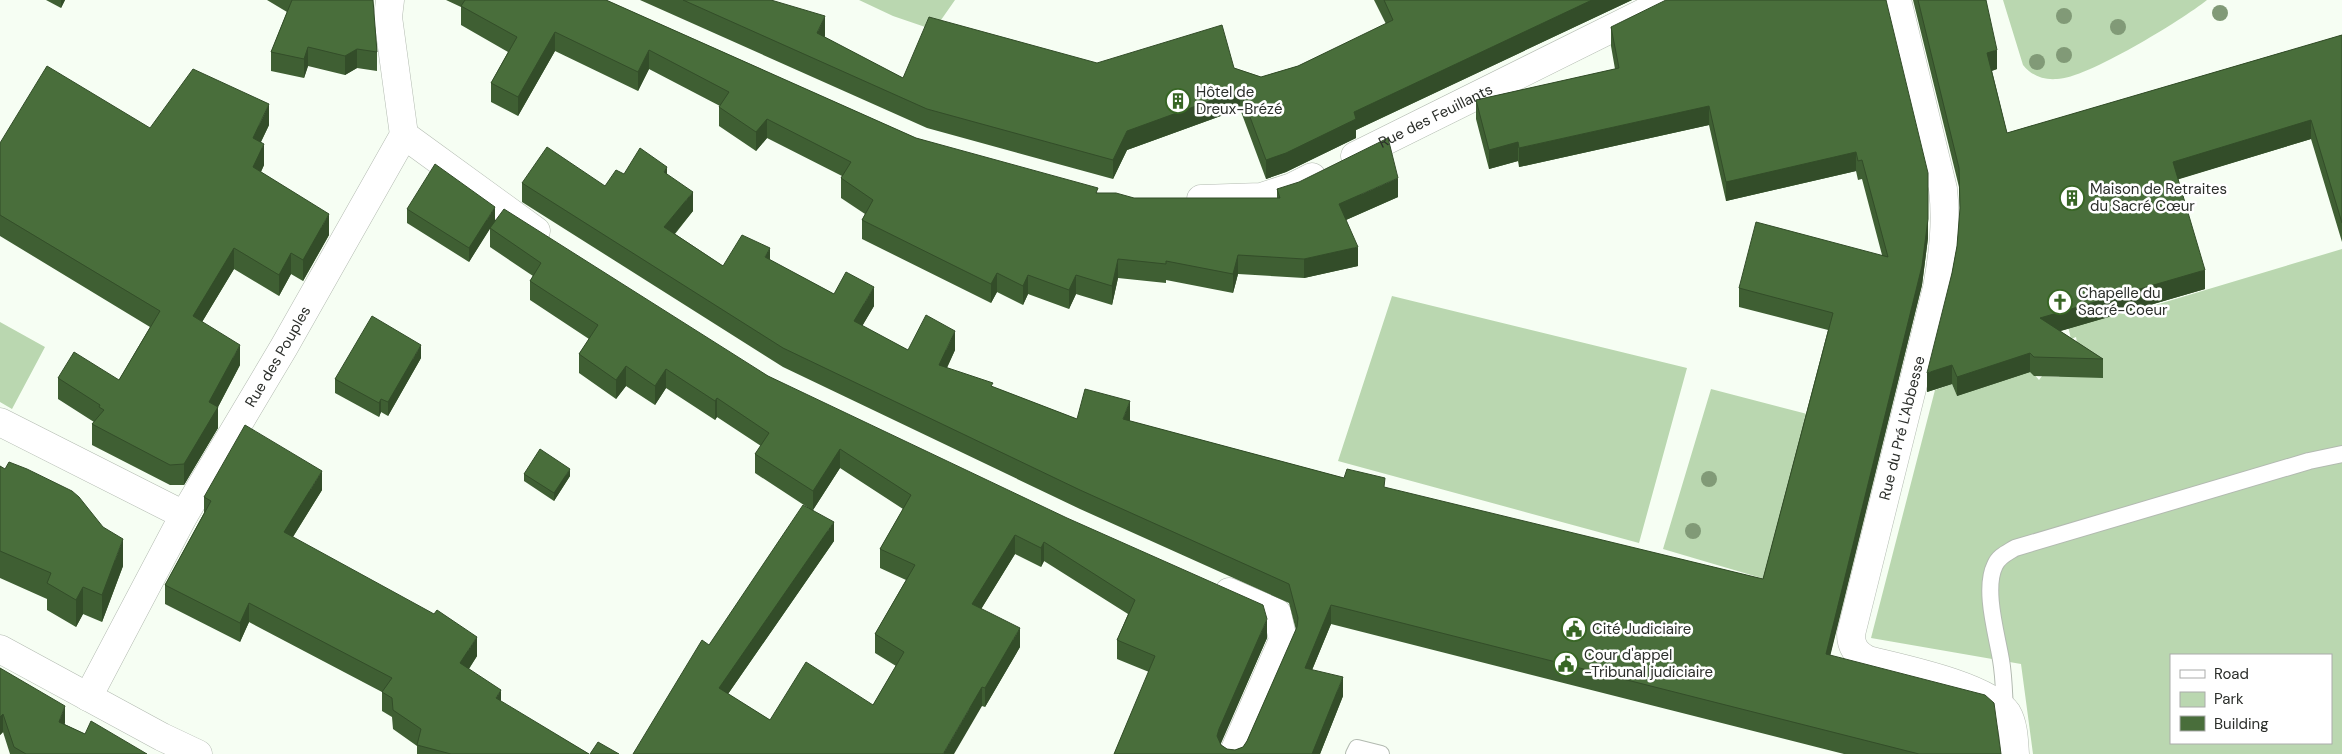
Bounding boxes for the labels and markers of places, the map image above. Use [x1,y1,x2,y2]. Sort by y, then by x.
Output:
place label: Hôtel de Dreux-Brézé [1196,82,1282,119]
building icon: Hôtel de Dreux-Brézé [1165,88,1191,114]
place label: Maison de Retraites du Sacré Cœur [2090,179,2227,216]
building icon: Maison de Retraites du Sacré Cœur [2059,185,2085,211]
place label: Chapelle du Sacré-Coeur [2078,283,2168,320]
church icon: Chapelle du Sacré-Coeur [2047,289,2073,315]
public building icon: Cité Judiciaire [1561,616,1587,642]
place label: Cité Judiciaire [1592,619,1691,639]
place label: Cour d'appel -Tribunal judiciaire [1584,645,1713,682]
public building icon: Cour d'appel -Tribunal judiciaire [1553,651,1579,677]

